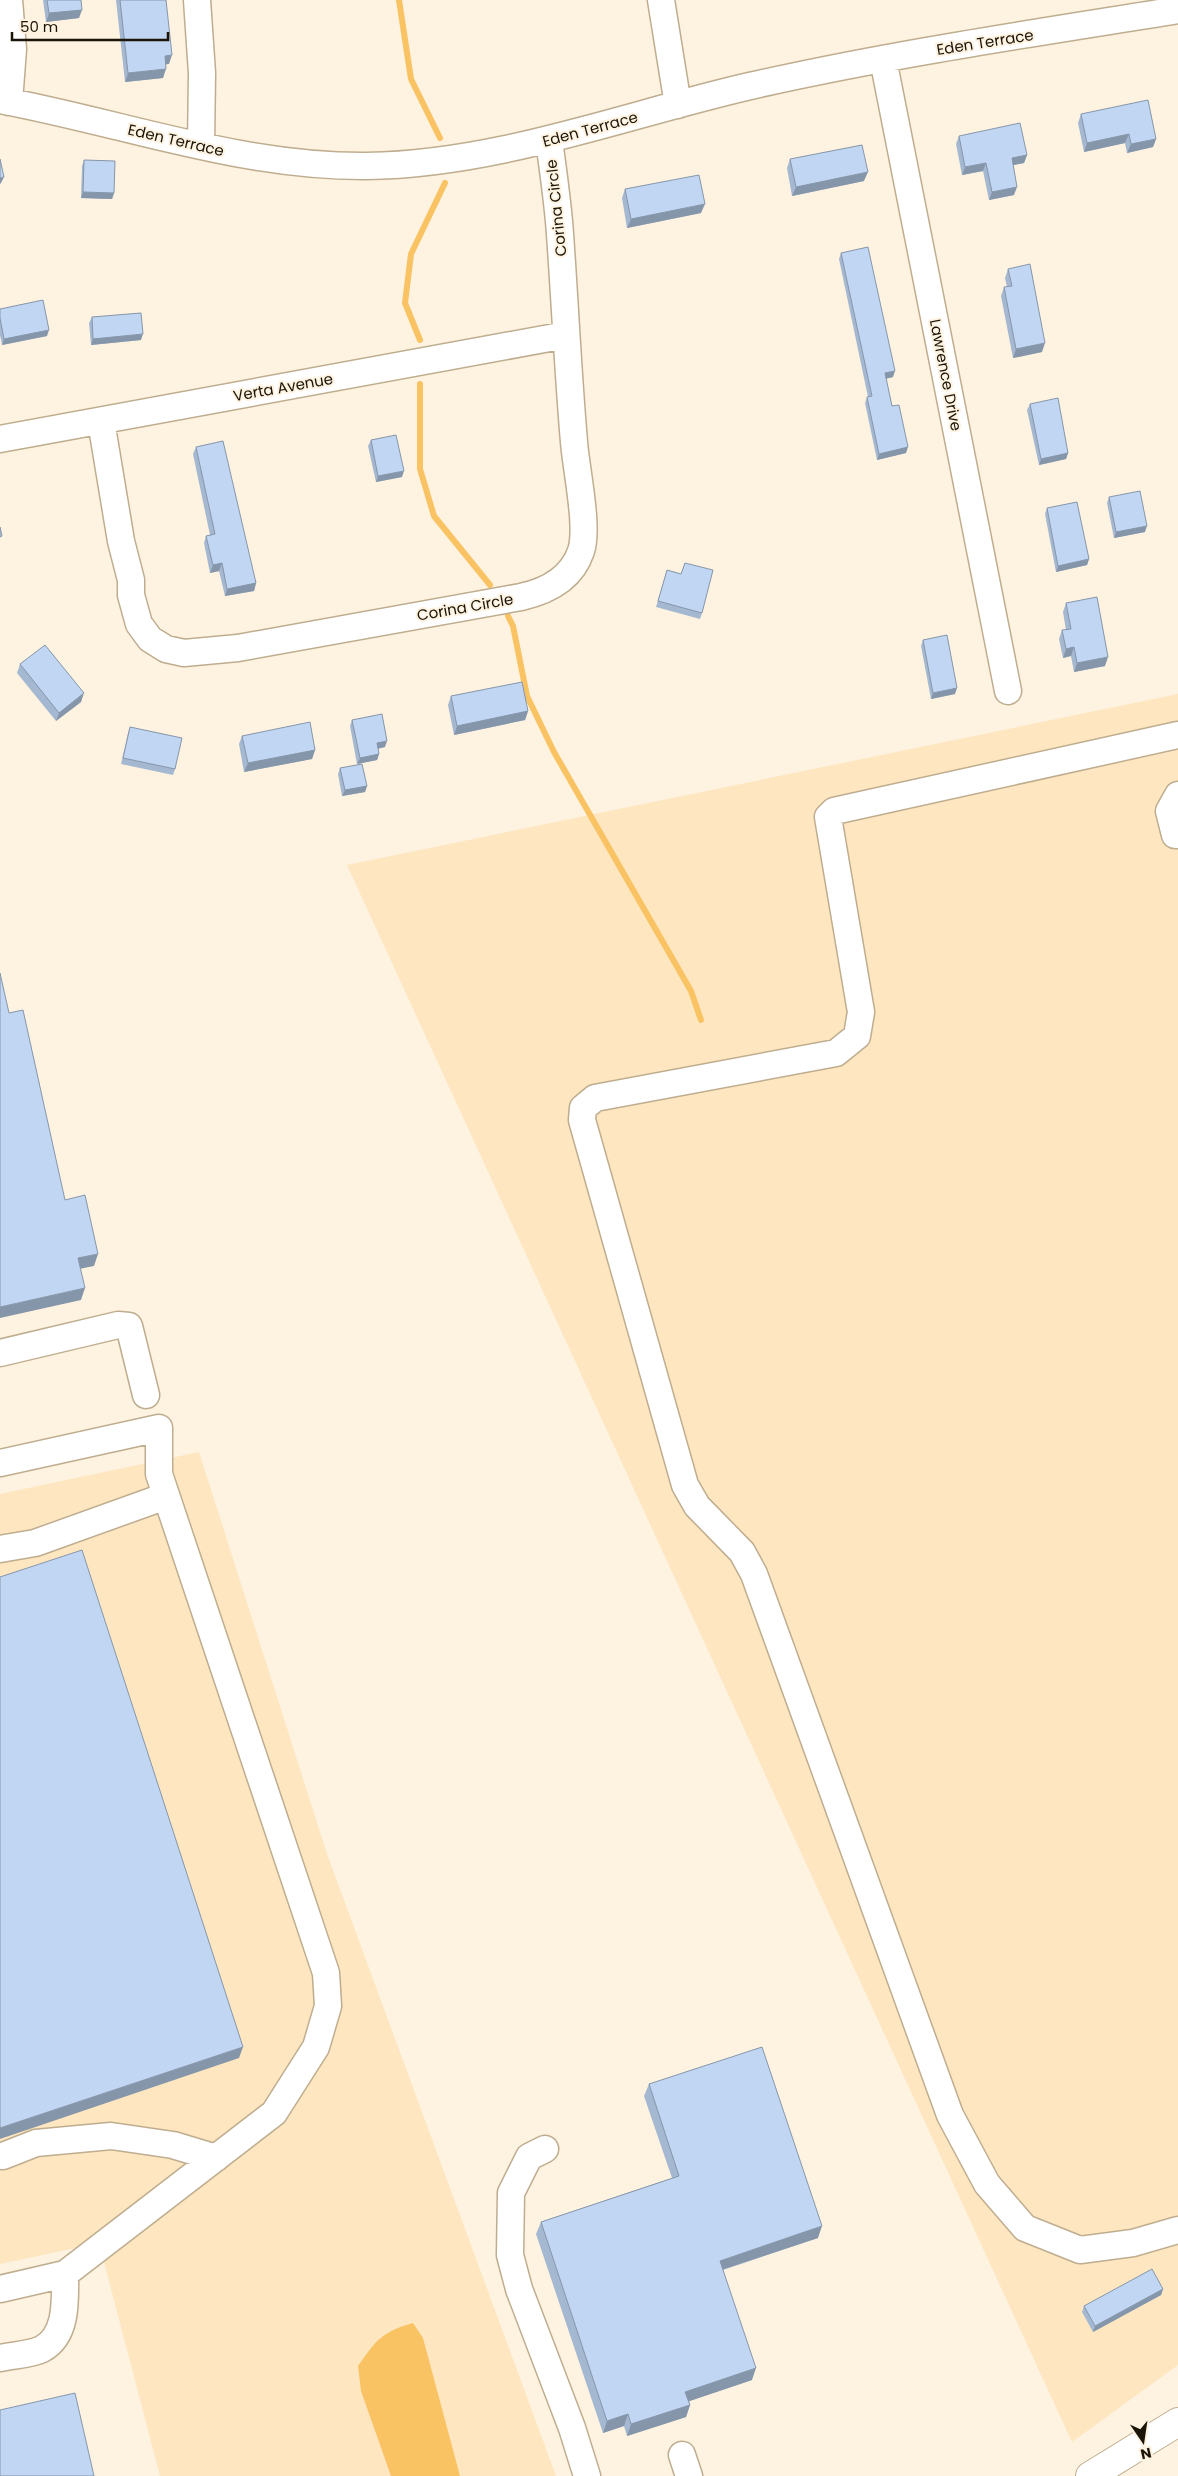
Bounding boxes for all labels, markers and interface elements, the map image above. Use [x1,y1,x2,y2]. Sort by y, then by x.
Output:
scale bar [12,10,169,42]
text: 50 m [20,16,58,37]
street label: Eden Terrace [935,24,1035,60]
street label: Eden Terrace [540,106,640,152]
street label: Eden Terrace [126,119,226,161]
street label: Corina Circle [540,159,572,257]
street label: Lawrence Drive [925,317,967,433]
street label: Verta Avenue [231,368,335,406]
street label: Corina Circle [415,588,515,626]
north arrow [1118,2416,1168,2466]
text: N [1139,2443,1153,2465]

